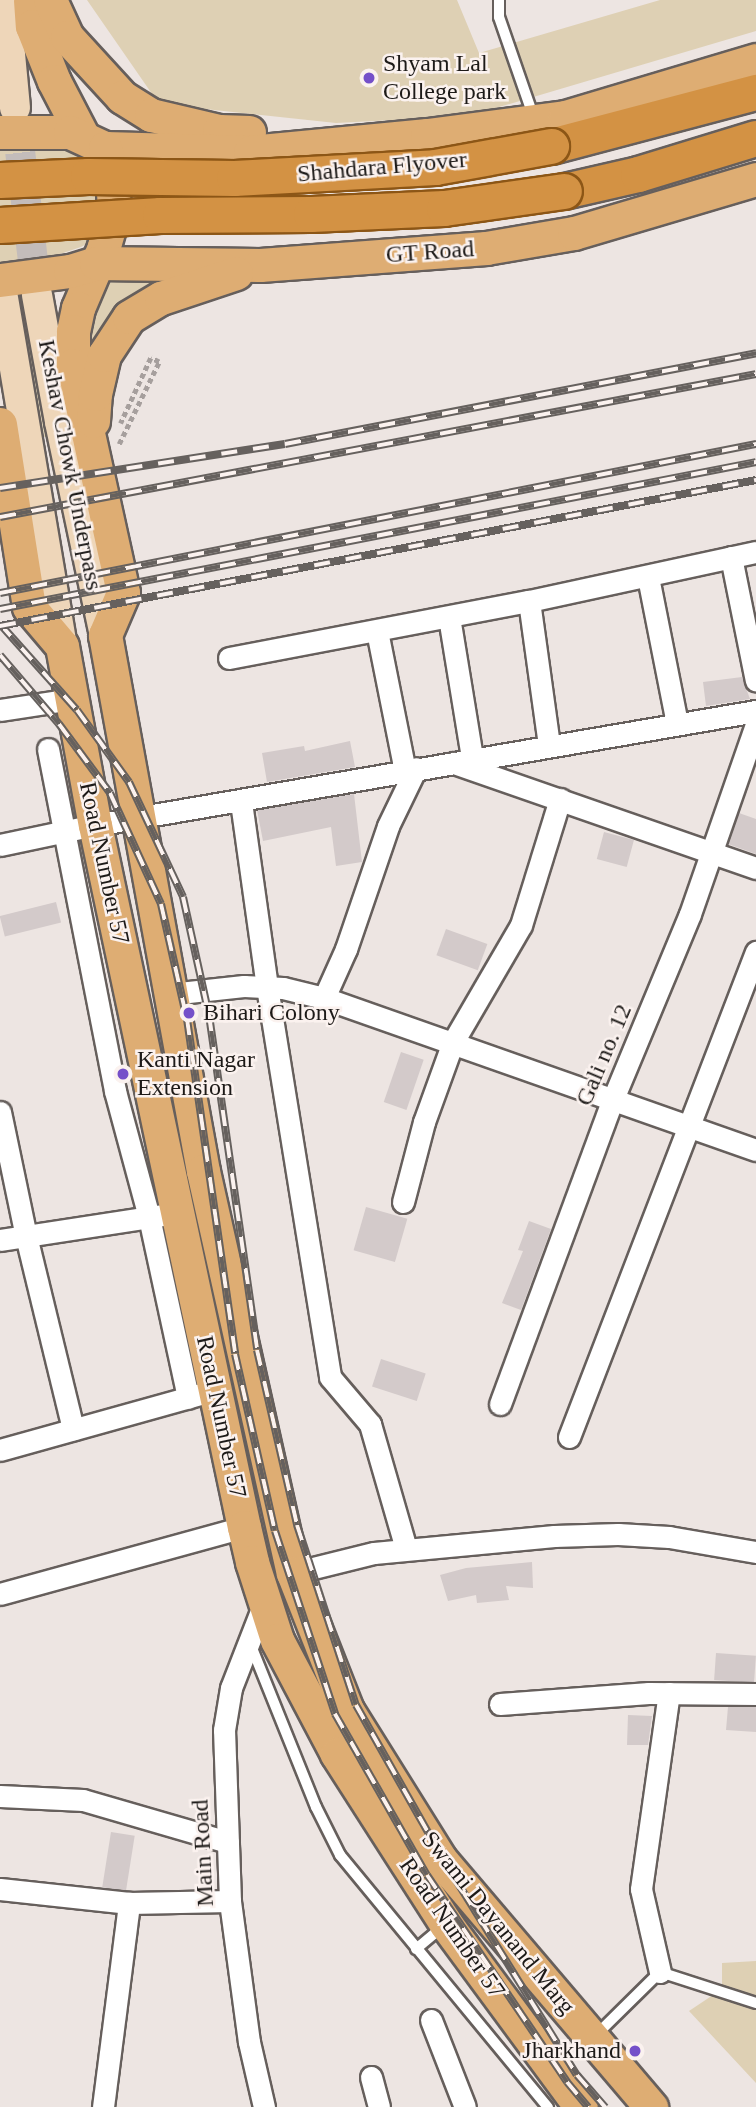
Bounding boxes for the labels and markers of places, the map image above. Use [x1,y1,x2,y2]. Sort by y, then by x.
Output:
place label: Shyam Lal College park [383,50,506,106]
marker: Shyam Lal College park [361,70,377,86]
place label: Bihari Colony [203,999,340,1027]
marker: Bihari Colony [181,1005,197,1021]
place label: Kanti Nagar Extension [137,1046,255,1102]
marker: Kanti Nagar Extension [115,1066,131,1082]
place label: Jharkhand [522,2037,621,2065]
marker: Jharkhand [627,2043,643,2059]

